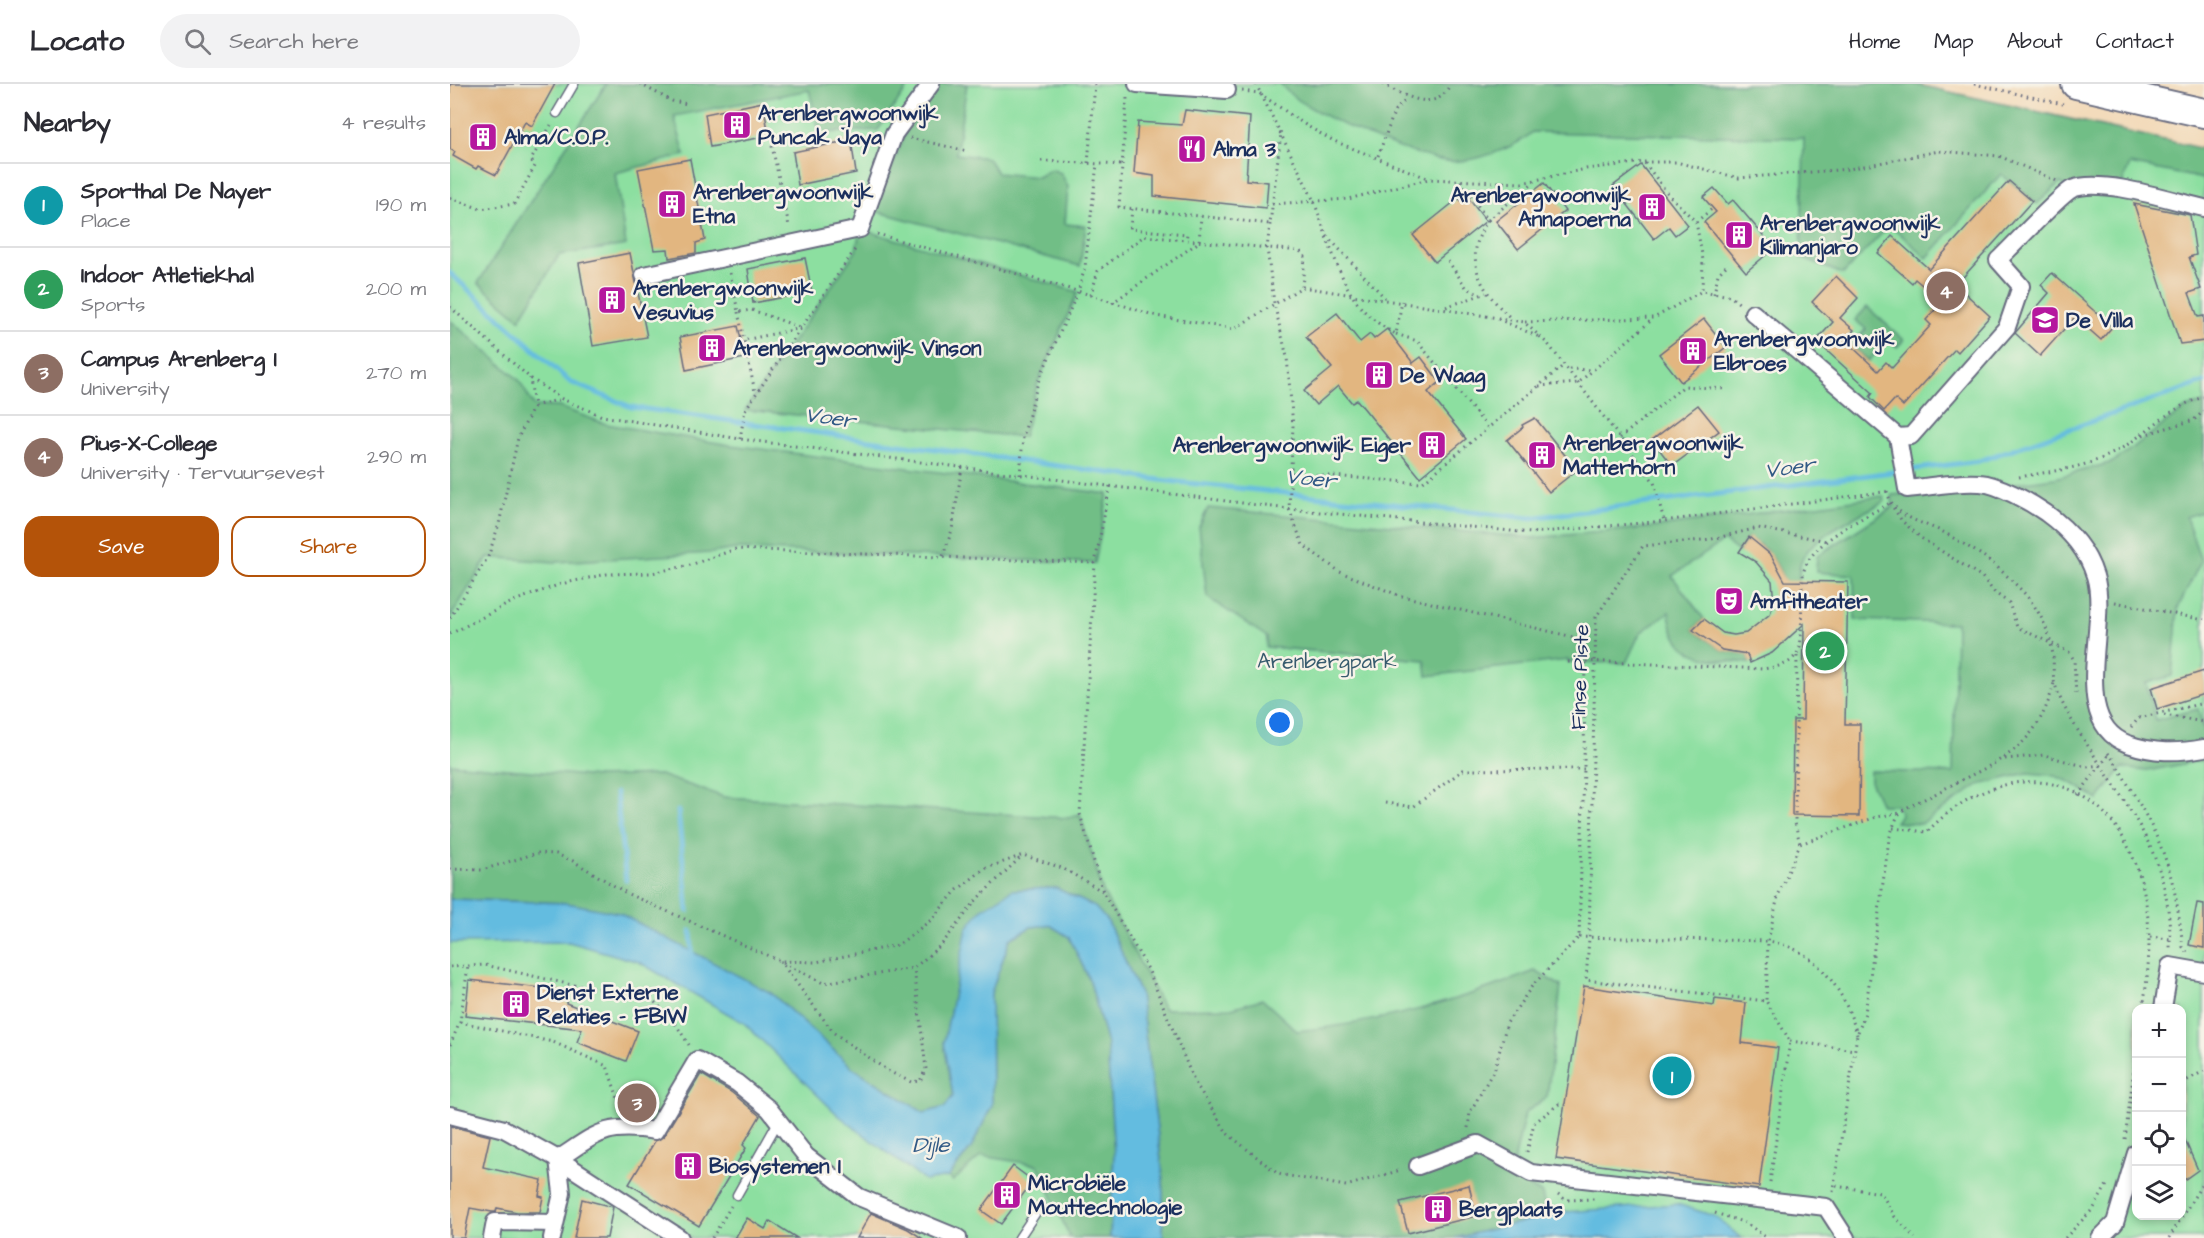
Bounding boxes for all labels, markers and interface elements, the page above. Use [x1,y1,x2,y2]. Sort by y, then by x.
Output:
search box [160,14,580,68]
text: Locato [30,22,124,61]
icon: search [181,25,214,58]
text: Search here [229,26,359,57]
text: Home [1849,27,1901,56]
text: Map [1934,27,1974,56]
text: About [2007,27,2063,56]
text: Contact [2096,27,2174,56]
place label: Arenbergwoonwijk Puncak Jaya [758,99,938,155]
text: Nearby [24,105,111,141]
text: 4 results [341,109,426,137]
building icon: Arenbergwoonwijk Puncak Jaya [721,109,753,141]
building icon: Alma/C.O.P. [467,121,499,153]
place label: Alma/C.O.P. [504,123,609,152]
restaurant icon: Alma 3 [1176,133,1208,165]
place label: Alma 3 [1213,135,1276,164]
text: Sporthal De Nayer [81,176,271,207]
place label: Arenbergwoonwijk Etna [693,178,873,231]
place label: Arenbergwoonwijk Annapoerna [1451,181,1631,235]
building icon: Arenbergwoonwijk Etna [656,188,688,220]
text: 1 [42,191,45,219]
text: 190 m [376,191,426,219]
building icon: Arenbergwoonwijk Annapoerna [1636,191,1668,223]
text: Place [81,207,131,235]
place label: Arenbergwoonwijk Kilimanjaro [1760,209,1940,263]
building icon: Arenbergwoonwijk Kilimanjaro [1723,219,1755,251]
text: Indoor Atletiekhal [81,260,254,291]
pin: 4 [1926,268,1966,314]
place label: Arenbergwoonwijk Vesuvius [632,274,813,327]
text: 2 [38,275,49,303]
text: 200 m [366,275,426,303]
building icon: Arenbergwoonwijk Vesuvius [596,284,628,316]
text: Sports [81,291,145,319]
school or university icon: De Villa [2029,304,2061,336]
place label: De Villa [2066,306,2133,335]
place label: Arenbergwoonwijk Elbroes [1714,325,1894,378]
building icon: Arenbergwoonwijk Vinson [696,332,728,364]
place label: Arenbergwoonwijk Vinson [733,334,982,365]
building icon: Arenbergwoonwijk Elbroes [1677,335,1709,367]
text: Campus Arenberg I [81,344,277,375]
text: 3 [38,359,49,387]
text: 270 m [366,359,426,387]
building icon: De Waag [1363,359,1395,391]
place label: De Waag [1400,361,1486,392]
text: University [81,375,170,403]
water label: Voer [803,399,860,437]
text: Pius-X-College [81,428,217,459]
building icon: Arenbergwoonwijk Eiger [1416,429,1448,461]
place label: Arenbergwoonwijk Matterhorn [1563,429,1743,482]
place label: Arenbergwoonwijk Eiger [1173,431,1411,462]
building icon: Arenbergwoonwijk Matterhorn [1526,439,1558,471]
text: 4 [37,443,50,471]
text: 290 m [367,443,426,471]
water label: Voer [1763,449,1820,486]
text: University · Tervuursevest [81,459,325,487]
water label: Voer [1284,461,1340,497]
button: Save [24,516,219,577]
button: Share [231,516,426,577]
theatre icon: Amfitheater [1713,585,1745,617]
place label: Amfitheater [1750,587,1868,616]
street label: Finse Piste [1564,624,1596,730]
pin: 2 [1806,628,1844,674]
park label: Arenbergpark [1257,647,1397,678]
your location [1265,708,1294,737]
place label: Dienst Externe Relaties - FBIW [537,978,687,1031]
building icon: Dienst Externe Relaties - FBIW [500,988,532,1020]
map controls [2132,1004,2186,1220]
button: + [2132,1004,2186,1058]
pin: 1 [1652,1054,1692,1098]
button: − [2132,1058,2186,1112]
pin: 3 [618,1080,657,1126]
button: locate [2132,1112,2186,1166]
water label: Dijle [913,1130,951,1161]
building icon: Biosystemen I [672,1150,704,1182]
place label: Biosystemen I [709,1152,841,1184]
button: layers [2132,1166,2186,1220]
place label: Microbiële Mouttechnologie [1028,1169,1183,1224]
building icon: Microbiële Mouttechnologie [991,1179,1023,1211]
building icon: Bergplaats [1422,1193,1454,1225]
place label: Bergplaats [1459,1195,1564,1226]

